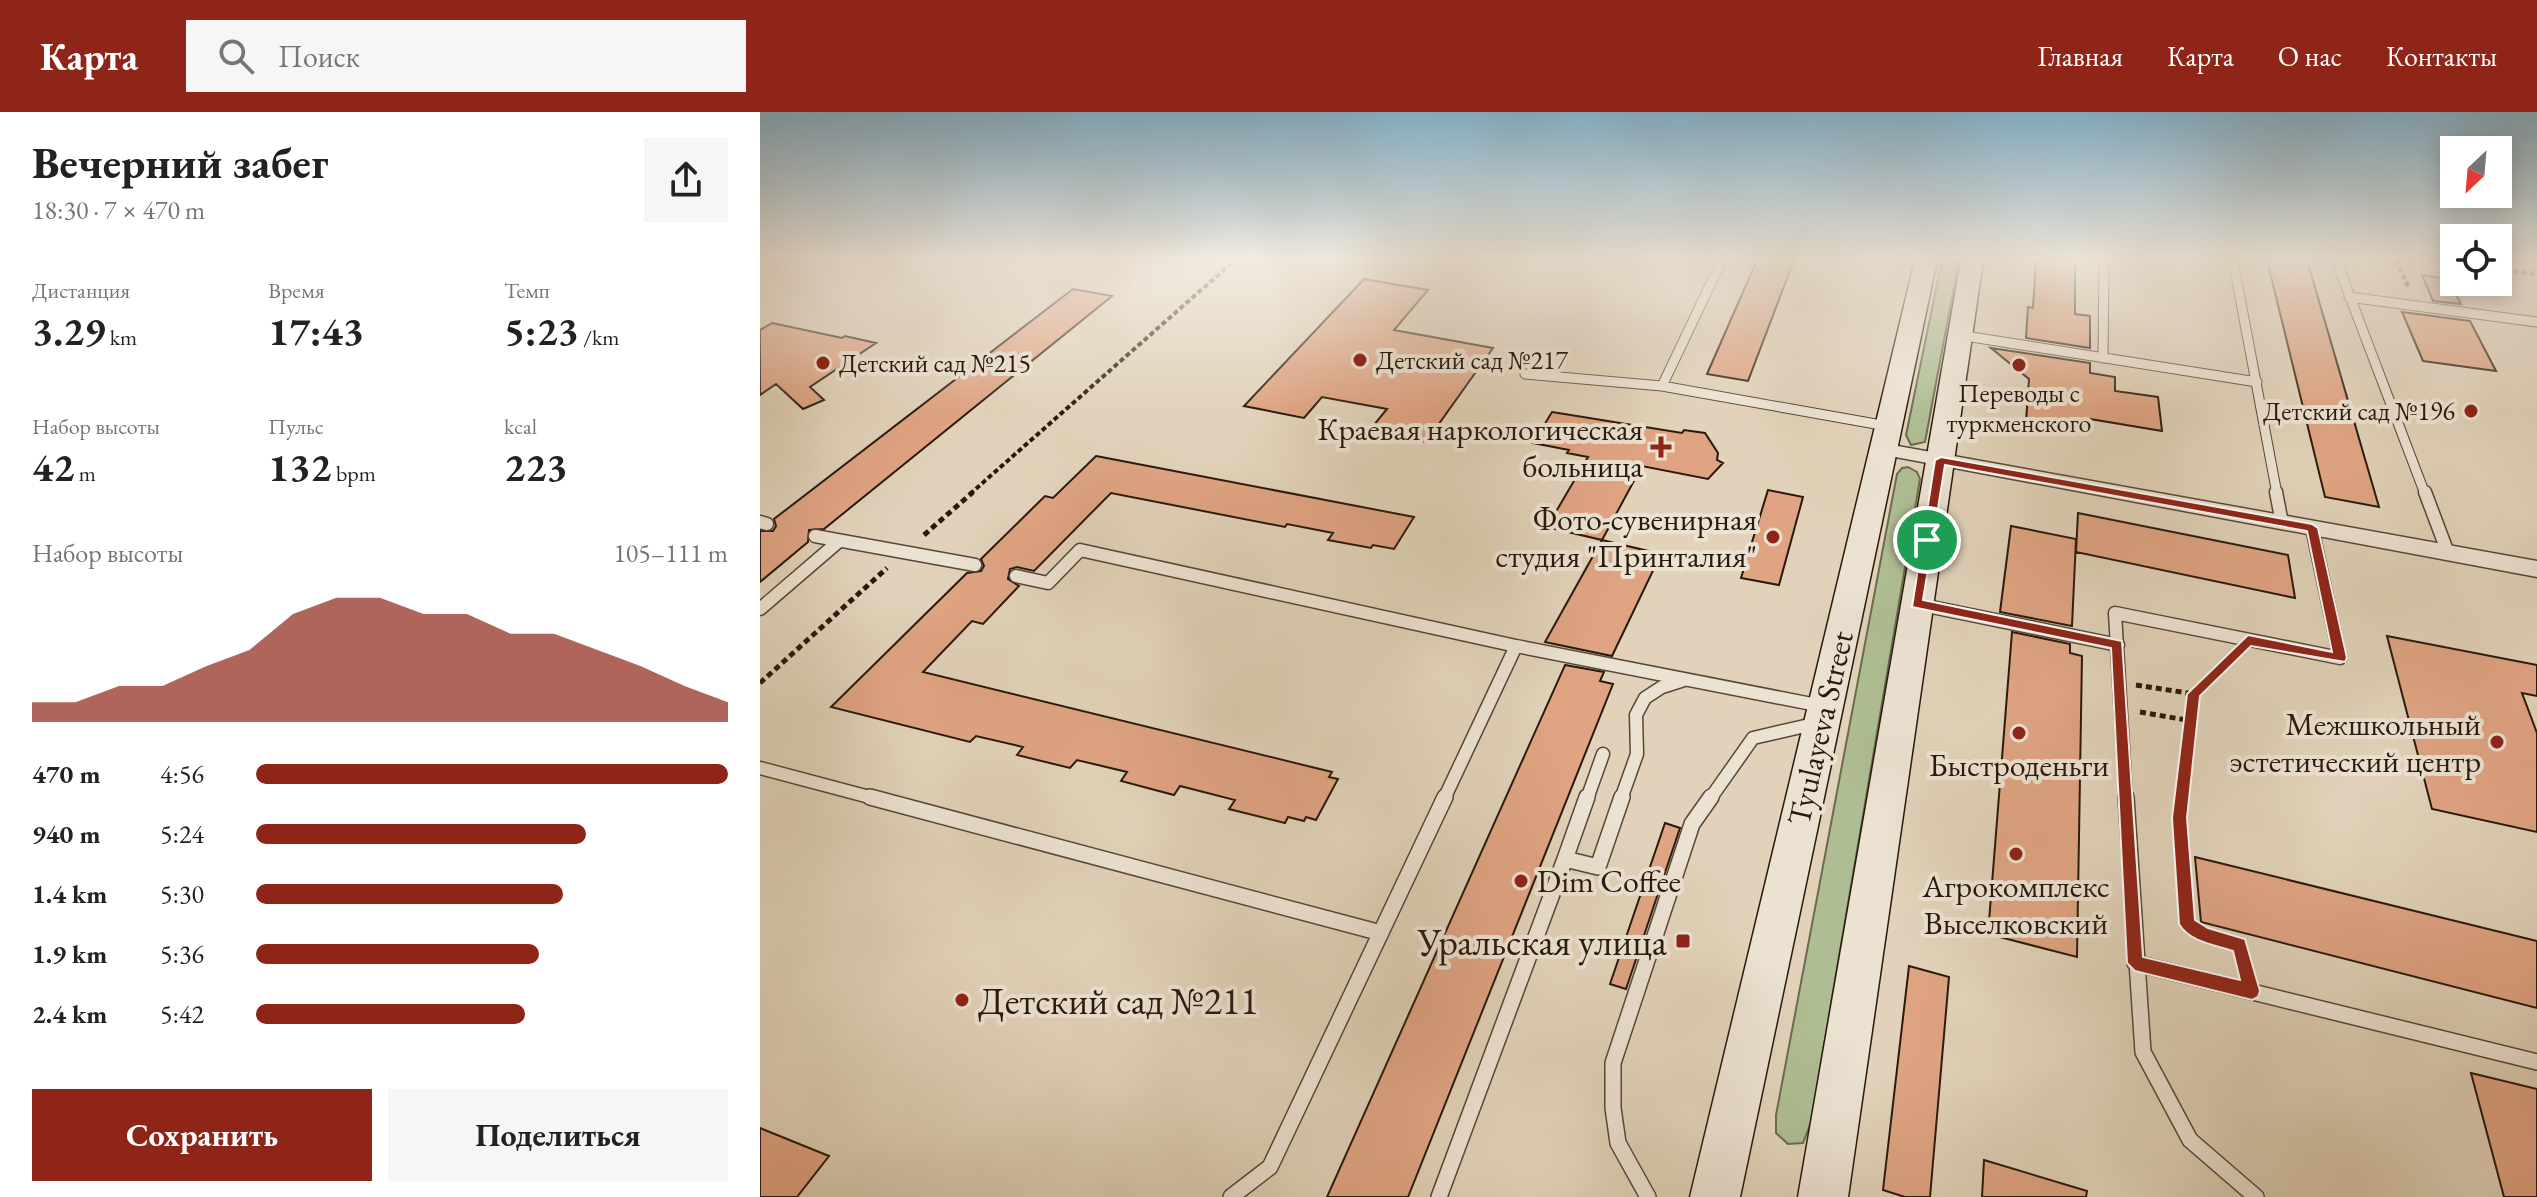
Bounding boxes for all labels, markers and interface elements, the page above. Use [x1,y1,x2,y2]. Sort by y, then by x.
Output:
search box [186,20,746,92]
text: Карта [40,32,138,81]
icon: search [214,34,258,78]
text: Поиск [278,37,360,76]
text: Главная [2038,38,2123,74]
text: Карта [2167,38,2234,74]
text: О нас [2278,38,2342,74]
text: Контакты [2386,38,2497,74]
text: Вечерний забег [32,134,328,191]
north arrow [2440,136,2512,208]
map controls [2440,136,2512,296]
button: share [644,138,728,222]
text: 18:30 · 7 × 470 m [32,193,205,227]
button: locate [2440,224,2512,296]
text: Дистанция [32,276,130,305]
text: Время [268,276,325,305]
text: Темп [504,276,550,305]
text: 3.29 [32,305,105,357]
text: 17:43 [268,305,364,357]
text: 5:23 [504,305,579,357]
text: km [105,323,137,352]
text: /km [579,323,619,352]
place label: Детский сад №217 [1376,343,1569,377]
place label: Детский сад №215 [839,346,1031,380]
marker: Детский сад №217 [1351,351,1369,369]
marker: Детский сад №215 [814,354,832,372]
marker: Переводы с туркменского [2010,356,2028,374]
place label: Переводы с туркменского [1947,376,2091,440]
place label: Детский сад №196 [2263,394,2455,428]
marker: Детский сад №196 [2462,402,2480,420]
place label: Краевая наркологическая больница [1317,408,1643,487]
text: Набор высоты [32,412,160,441]
text: Пульс [268,412,324,441]
text: kcal [504,412,537,441]
marker: Краевая наркологическая больница [1650,436,1672,458]
text: 42 [32,441,74,493]
text: 132 [268,441,331,493]
text: 223 [504,441,567,493]
text: m [74,459,96,488]
text: bpm [331,459,376,488]
place label: Фото-сувенирная студия "Принталия" [1495,498,1757,577]
pin [1893,506,1961,574]
icon: arrive [1905,518,1949,562]
marker: Фото-сувенирная студия "Принталия" [1764,528,1782,546]
text: Набор высоты [32,536,183,570]
text: 105–111 m [613,536,728,570]
street label: Tyulayeva Street [1777,627,1863,829]
place label: Межшкольный эстетический центр [2229,703,2481,782]
marker: Быстроденьги [2010,724,2028,742]
marker: Межшкольный эстетический центр [2488,733,2506,751]
place label: Быстроденьги [1929,744,2109,786]
text: 470 m [32,757,100,791]
text: 4:56 [160,757,204,791]
text: 940 m [32,817,100,851]
text: 5:24 [160,817,204,851]
marker: Агрокомплекс Выселковский [2007,845,2025,863]
place label: Dim Coffee [1537,860,1681,902]
place label: Агрокомплекс Выселковский [1921,865,2110,944]
marker: Dim Coffee [1512,872,1530,890]
text: 1.4 km [32,877,107,911]
text: 5:30 [160,877,204,911]
place label: Уральская улица [1416,917,1668,966]
marker: Уральская улица [1674,932,1692,950]
text: 1.9 km [32,937,107,971]
text: 5:36 [160,937,204,971]
place label: Детский сад №211 [978,976,1259,1025]
marker: Детский сад №211 [953,991,971,1009]
text: 2.4 km [32,997,107,1031]
text: 5:42 [160,997,204,1031]
button: Сохранить [32,1089,372,1181]
button: Поделиться [388,1089,728,1181]

